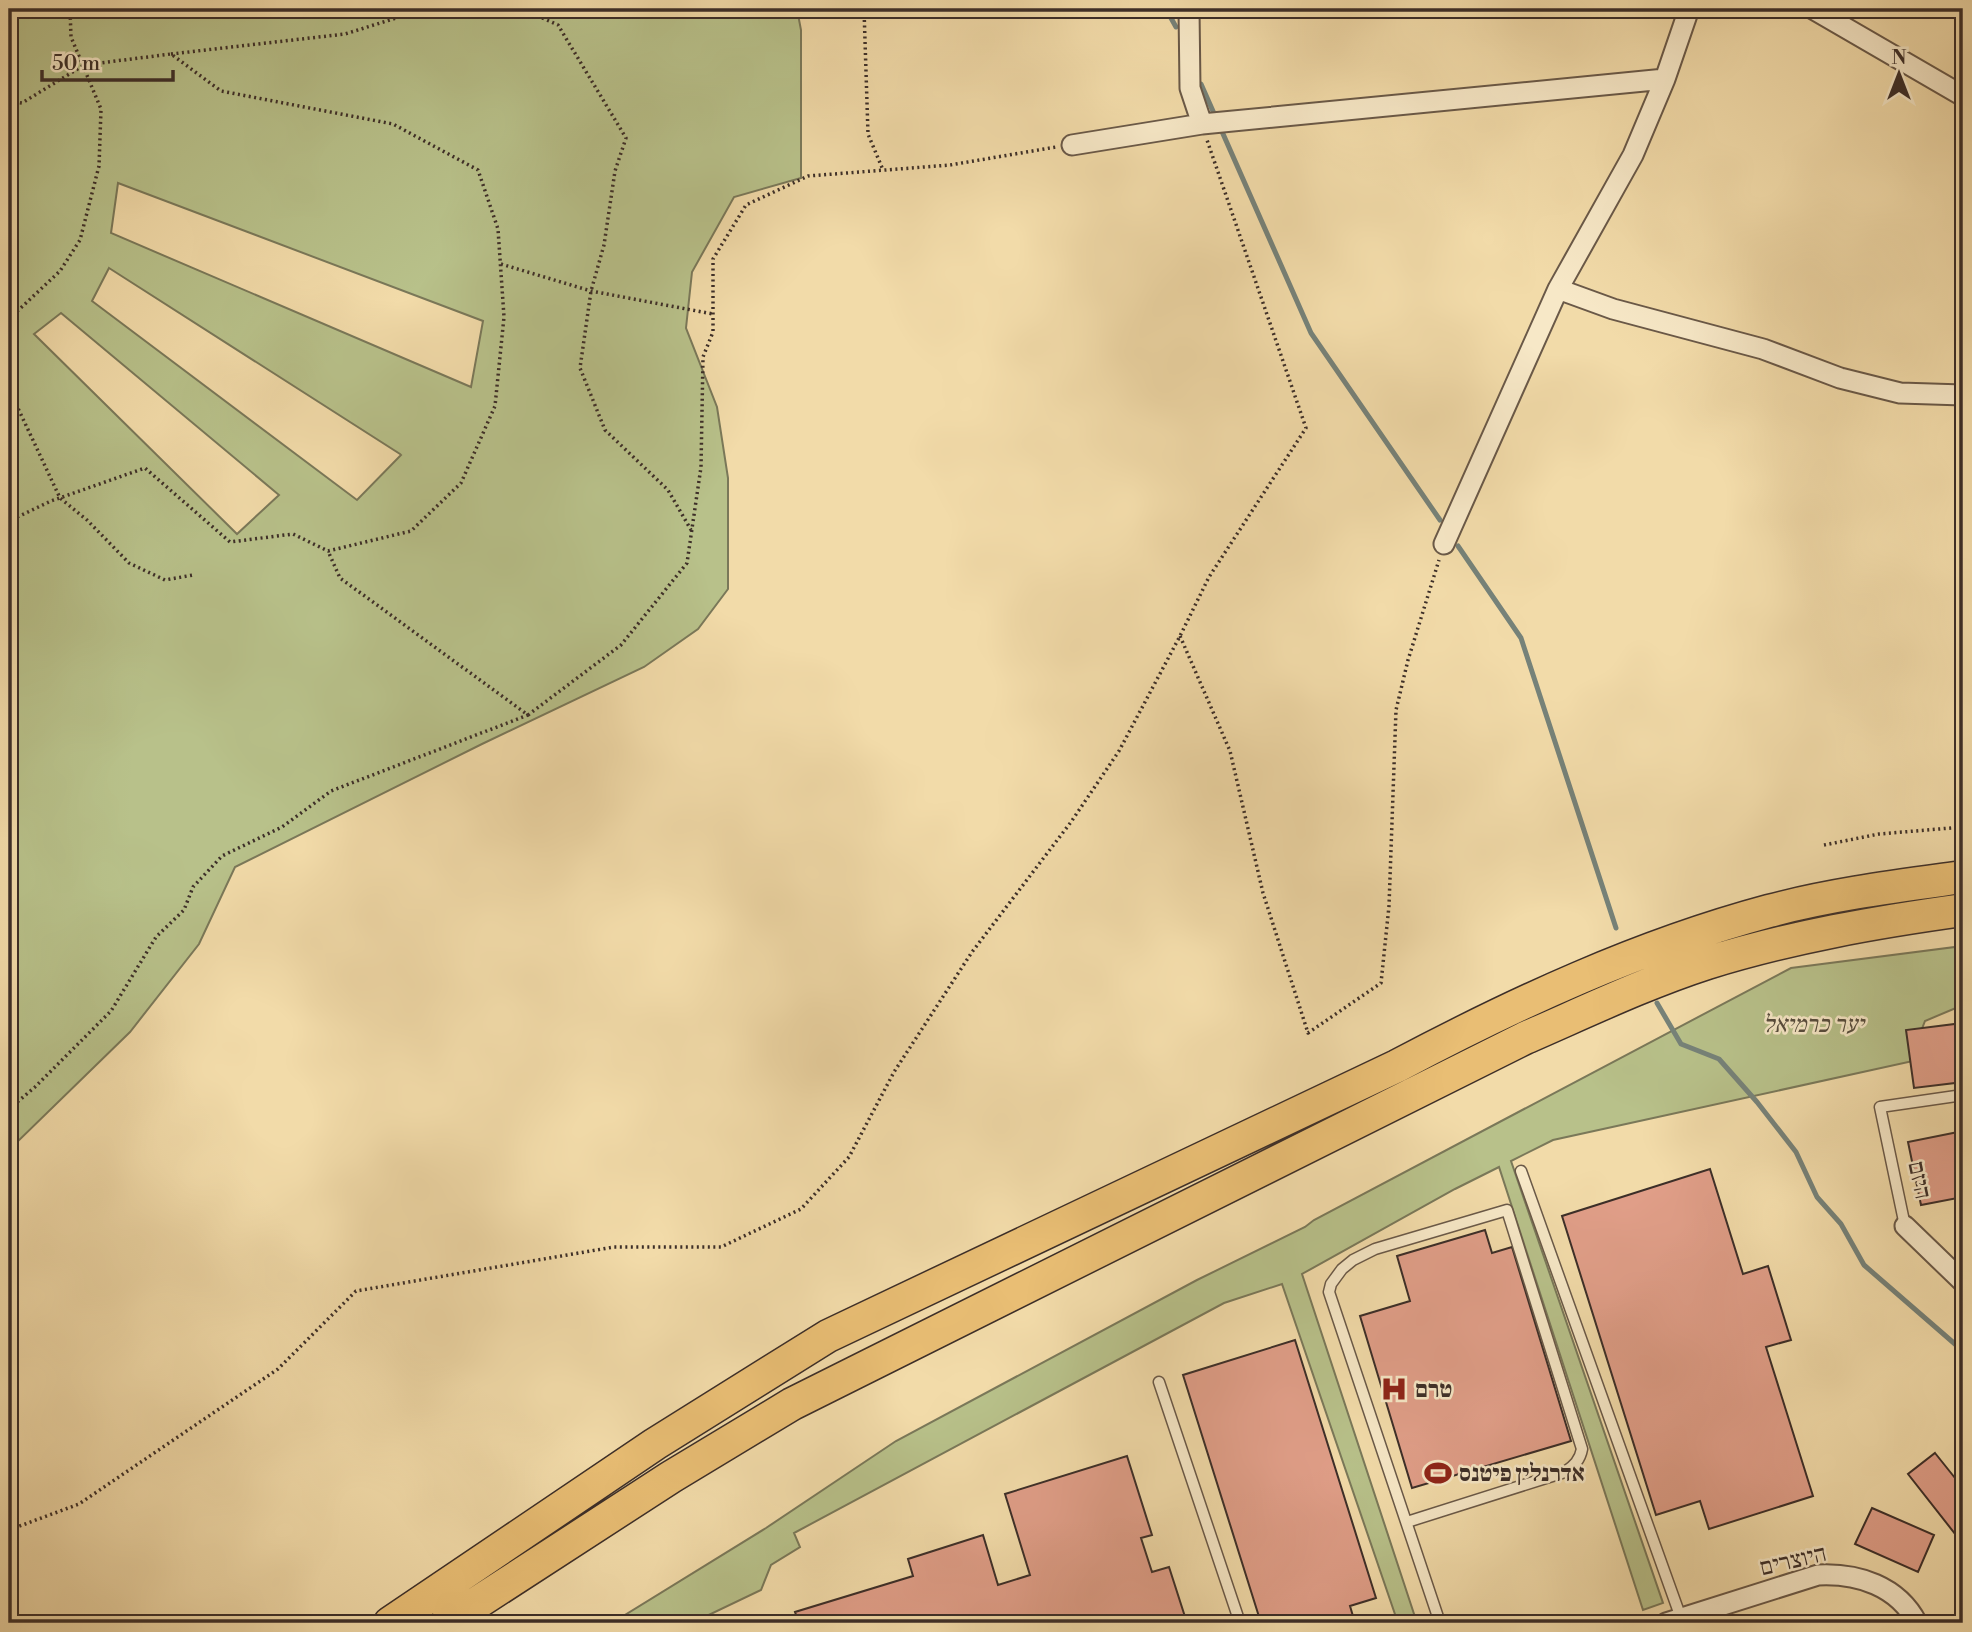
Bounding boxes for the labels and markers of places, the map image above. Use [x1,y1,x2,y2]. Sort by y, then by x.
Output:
hospital icon: טרם [1379,1374,1409,1404]
place label: טרם [1415,1375,1452,1405]
sports icon: אדרנלין פיטנס [1423,1458,1453,1488]
place label: אדרנלין פיטנס [1459,1459,1585,1489]

